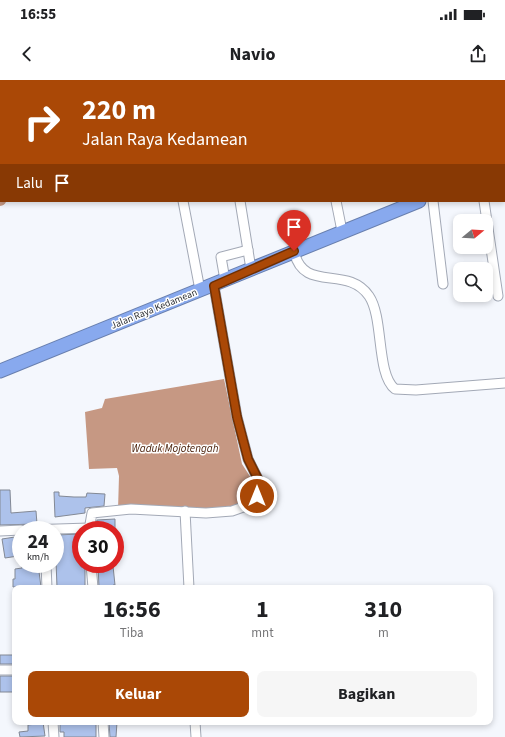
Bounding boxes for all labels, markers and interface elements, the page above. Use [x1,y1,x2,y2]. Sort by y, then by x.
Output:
text: 16:55 [20,4,56,25]
text: Navio [230,42,275,67]
icon: back [16,43,38,65]
icon: share [467,43,489,65]
text: 220 m [82,90,156,130]
icon: right [16,96,68,148]
text: Jalan Raya Kedamean [82,127,248,152]
icon: arrive [51,172,73,194]
text: Lalu [16,173,43,194]
pin [277,210,311,251]
north arrow [453,214,493,254]
map controls [453,214,493,302]
icon: arrive [283,216,305,238]
button: search [453,262,493,302]
street label: Jalan Raya Kedamean [109,285,199,333]
water label: Waduk Mojotengah [132,441,219,456]
position arrow [236,475,278,517]
speed limit sign: 30 [72,521,124,573]
text: 24 [27,528,49,556]
text: km/h [27,550,49,564]
text: 16:56 [103,592,161,627]
text: 1 [256,592,269,627]
text: 310 [364,592,402,627]
text: Tiba [120,624,144,642]
text: mnt [251,624,274,642]
text: m [378,624,389,642]
button: Keluar [28,671,249,717]
button: Bagikan [257,671,477,717]

